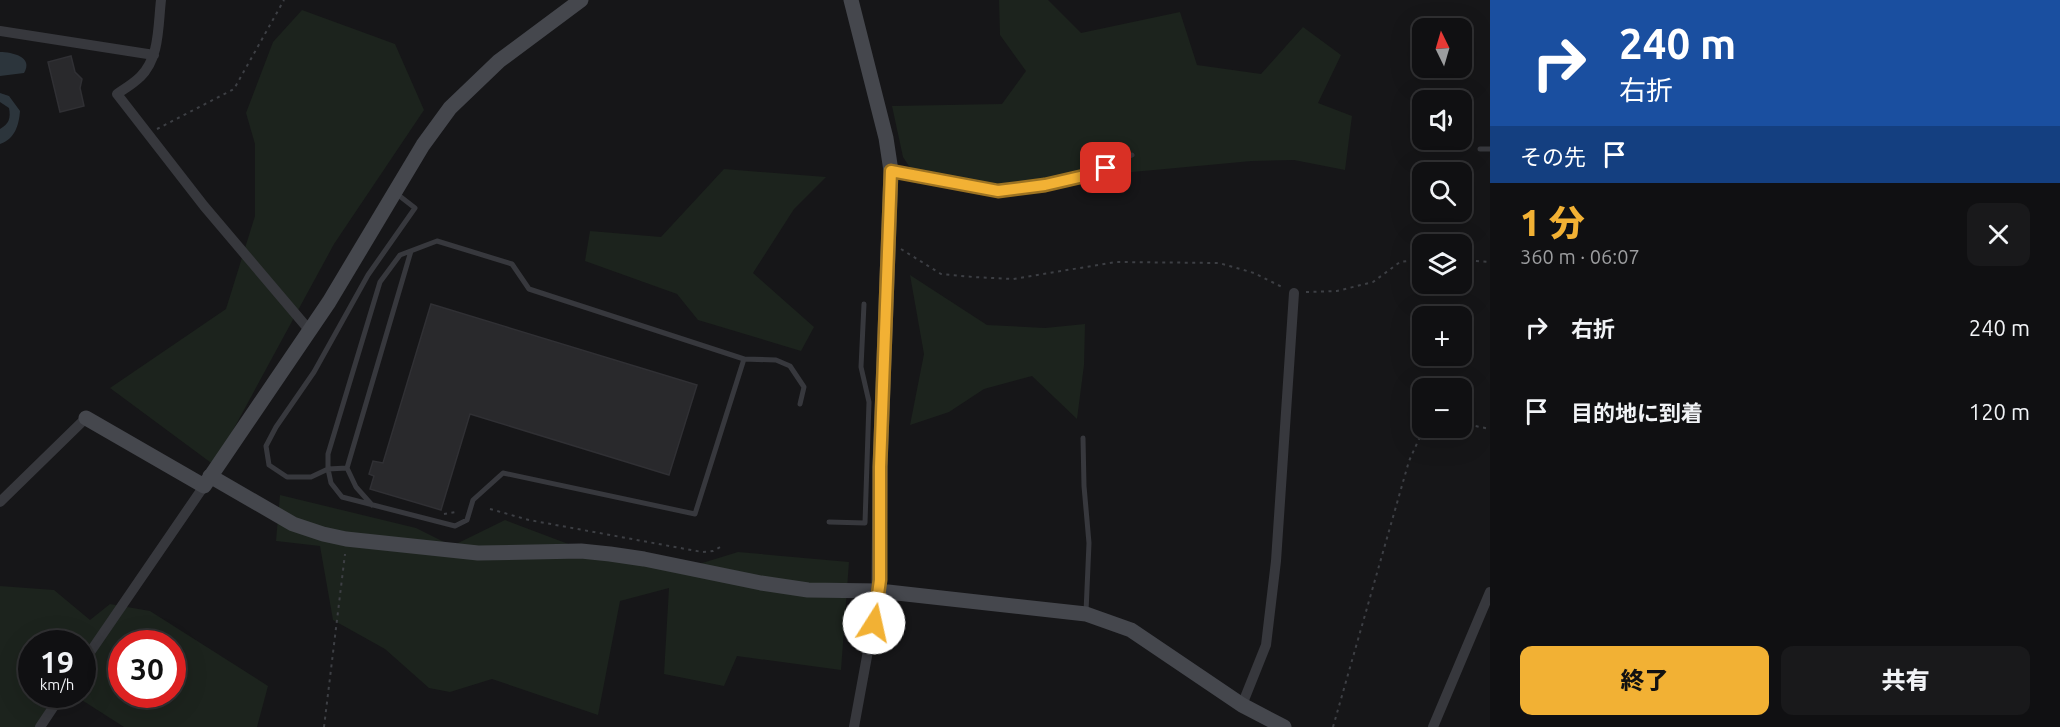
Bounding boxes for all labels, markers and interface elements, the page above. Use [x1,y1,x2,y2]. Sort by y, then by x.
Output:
north arrow [1412,18,1472,78]
map controls [1412,18,1472,438]
text: 240 m [1619,20,1736,67]
icon: right [1520,24,1598,102]
text: 右折 [1619,75,1673,105]
button: sound [1412,90,1472,150]
icon: arrive [1598,138,1631,171]
pin [1080,142,1131,193]
text: その先 [1520,144,1586,169]
icon: arrive [1089,151,1122,184]
button: search [1412,162,1472,222]
text: 1 分 [1520,202,1585,243]
button: close [1967,203,2030,266]
button: layers [1412,234,1472,294]
text: 360 m · 06:07 [1520,245,1640,268]
button: + [1412,306,1472,366]
icon: right [1520,311,1553,344]
text: 240 m [1969,315,2030,340]
text: 右折 [1571,316,1615,341]
button: − [1412,378,1472,438]
icon: arrive [1520,395,1553,428]
text: 120 m [1969,399,2030,424]
text: 目的地に到着 [1571,400,1703,425]
position arrow [842,591,906,655]
speed limit sign: 30 [108,630,186,708]
text: 19 [40,645,74,679]
button: 終了 [1520,646,1769,715]
button: 共有 [1781,646,2030,715]
text: km/h [40,676,74,693]

